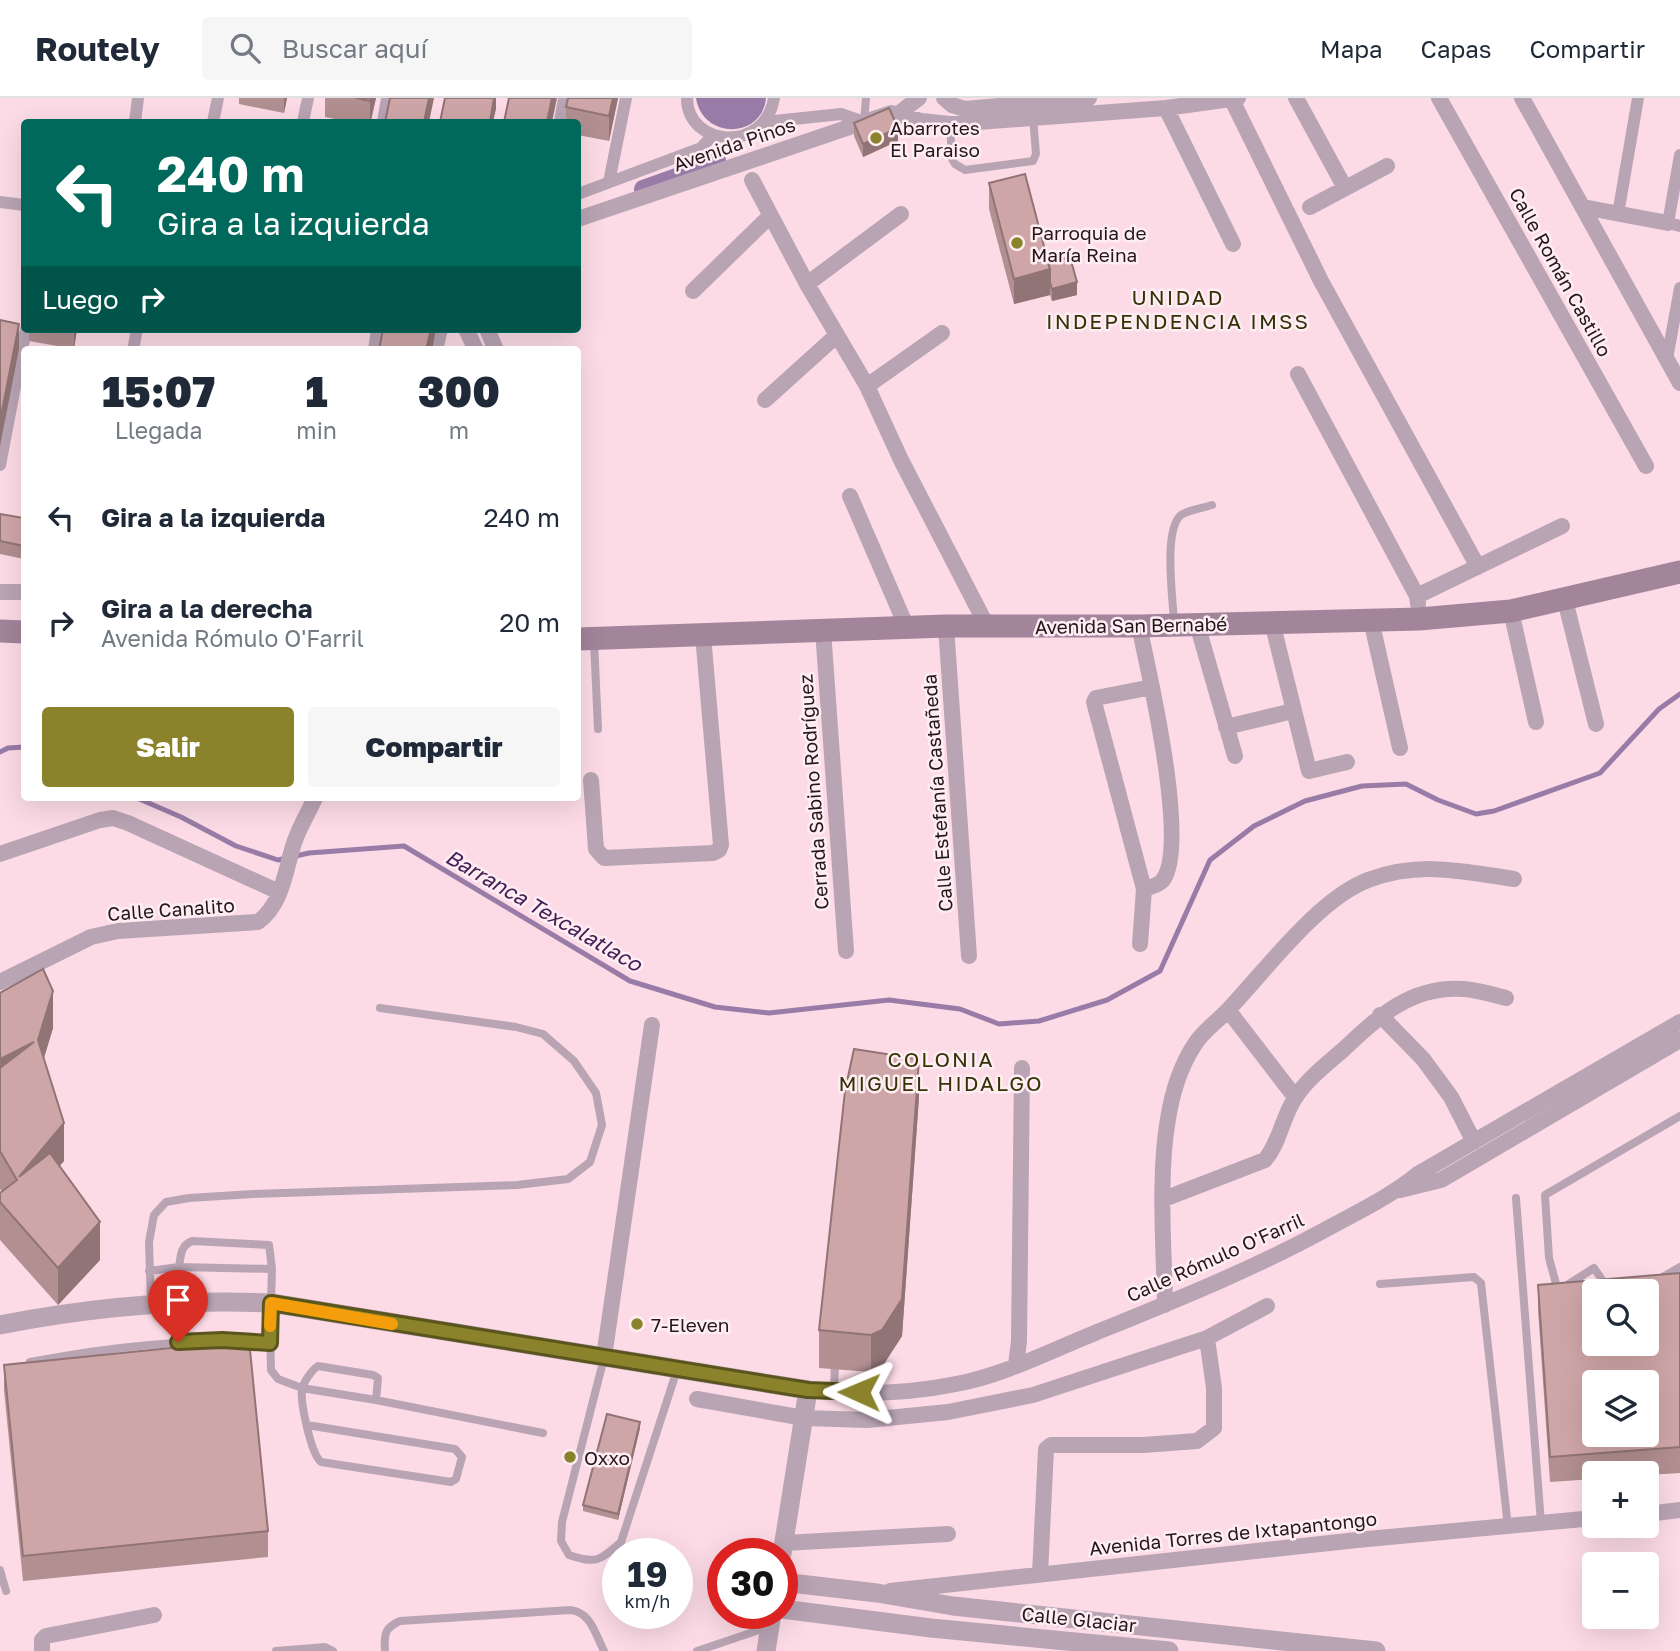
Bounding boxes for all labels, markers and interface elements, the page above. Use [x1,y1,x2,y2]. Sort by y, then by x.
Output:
search box [202,17,692,80]
text: Routely [35,29,160,68]
icon: search [226,29,264,67]
text: Buscar aquí [282,33,428,64]
text: Mapa [1320,34,1383,63]
text: Capas [1421,34,1491,63]
text: Compartir [1529,34,1645,63]
street label: Avenida Pinos [670,112,798,176]
place label: Abarrotes El Paraiso [890,116,980,161]
marker: Abarrotes El Paraiso [868,130,884,146]
text: 240 m [157,144,305,203]
icon: left [42,147,133,238]
street label: Calle Román Castillo [1505,184,1617,360]
text: Gira a la izquierda [157,204,430,242]
place label: Parroquia de María Reina [1031,221,1146,266]
marker: Parroquia de María Reina [1009,235,1025,251]
icon: right [133,280,171,318]
text: Luego [42,284,119,315]
district label: UNIDAD INDEPENDENCIA IMSS [1046,284,1310,334]
text: 15:07 [102,366,215,416]
text: 1 [306,366,328,416]
text: 300 [418,366,500,416]
text: Llegada [115,416,202,444]
text: min [296,416,337,444]
text: m [449,416,469,444]
icon: left [42,499,80,537]
text: Gira a la izquierda [101,502,325,533]
text: 240 m [483,502,560,533]
text: Gira a la derecha [101,593,313,624]
icon: right [42,604,80,642]
text: 20 m [499,607,560,638]
street label: Avenida San Bernabé [1035,612,1227,638]
text: Avenida Rómulo O'Farril [101,624,364,652]
street label: Cerrada Sabino Rodríguez [793,673,833,911]
street label: Calle Estefanía Castañeda [917,673,957,913]
button: Salir [42,707,294,787]
button: Compartir [308,707,560,787]
water label: Barranca Texcalatlaco [441,843,648,978]
street label: Calle Canalito [107,893,235,925]
district label: COLONIA MIGUEL HIDALGO [838,1046,1044,1096]
street label: Calle Rómulo O'Farril [1123,1207,1307,1307]
pin [148,1270,208,1342]
map controls [1582,1279,1659,1629]
button: search [1582,1279,1659,1356]
icon: arrive [159,1281,197,1319]
place label: 7-Eleven [651,1313,729,1336]
marker: 7-Eleven [629,1316,645,1332]
position arrow [822,1355,896,1429]
button: layers [1582,1370,1659,1447]
place label: Oxxo [584,1446,630,1469]
marker: Oxxo [562,1449,578,1465]
button: + [1582,1461,1659,1538]
street label: Avenida Torres de Ixtapantongo [1088,1506,1378,1560]
speed limit sign: 30 [707,1538,798,1629]
button: − [1582,1552,1659,1629]
text: 19 [627,1553,668,1595]
text: km/h [625,1590,670,1612]
street label: Calle Glaciar [1021,1602,1138,1637]

